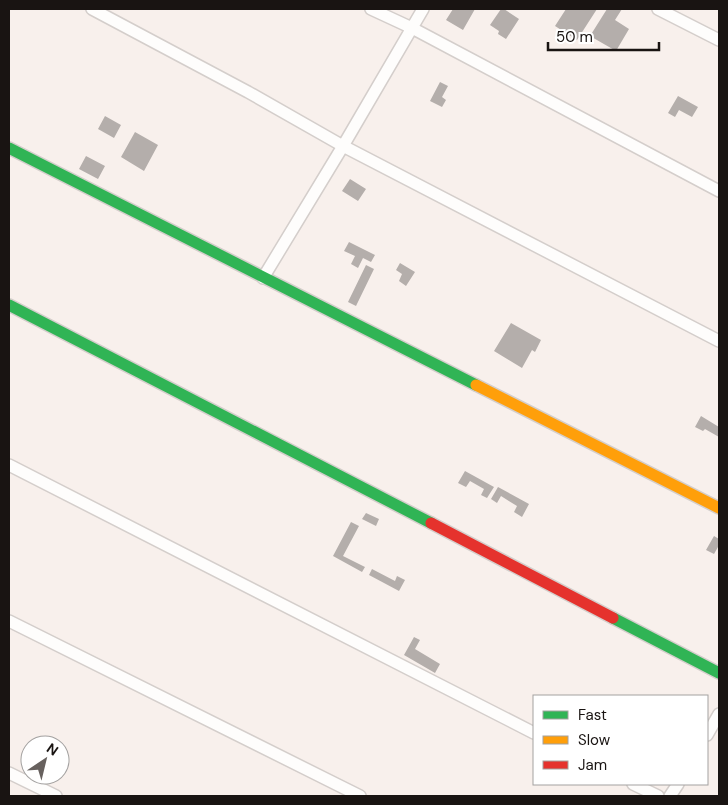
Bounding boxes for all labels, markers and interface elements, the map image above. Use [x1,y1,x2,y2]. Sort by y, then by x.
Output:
scale bar [548,20,659,52]
text: 50 m [556,27,593,47]
legend [533,695,708,785]
text: Fast [578,705,607,725]
text: Slow [578,730,611,750]
north arrow [20,735,70,785]
text: N [43,739,62,760]
text: Jam [578,755,607,775]

